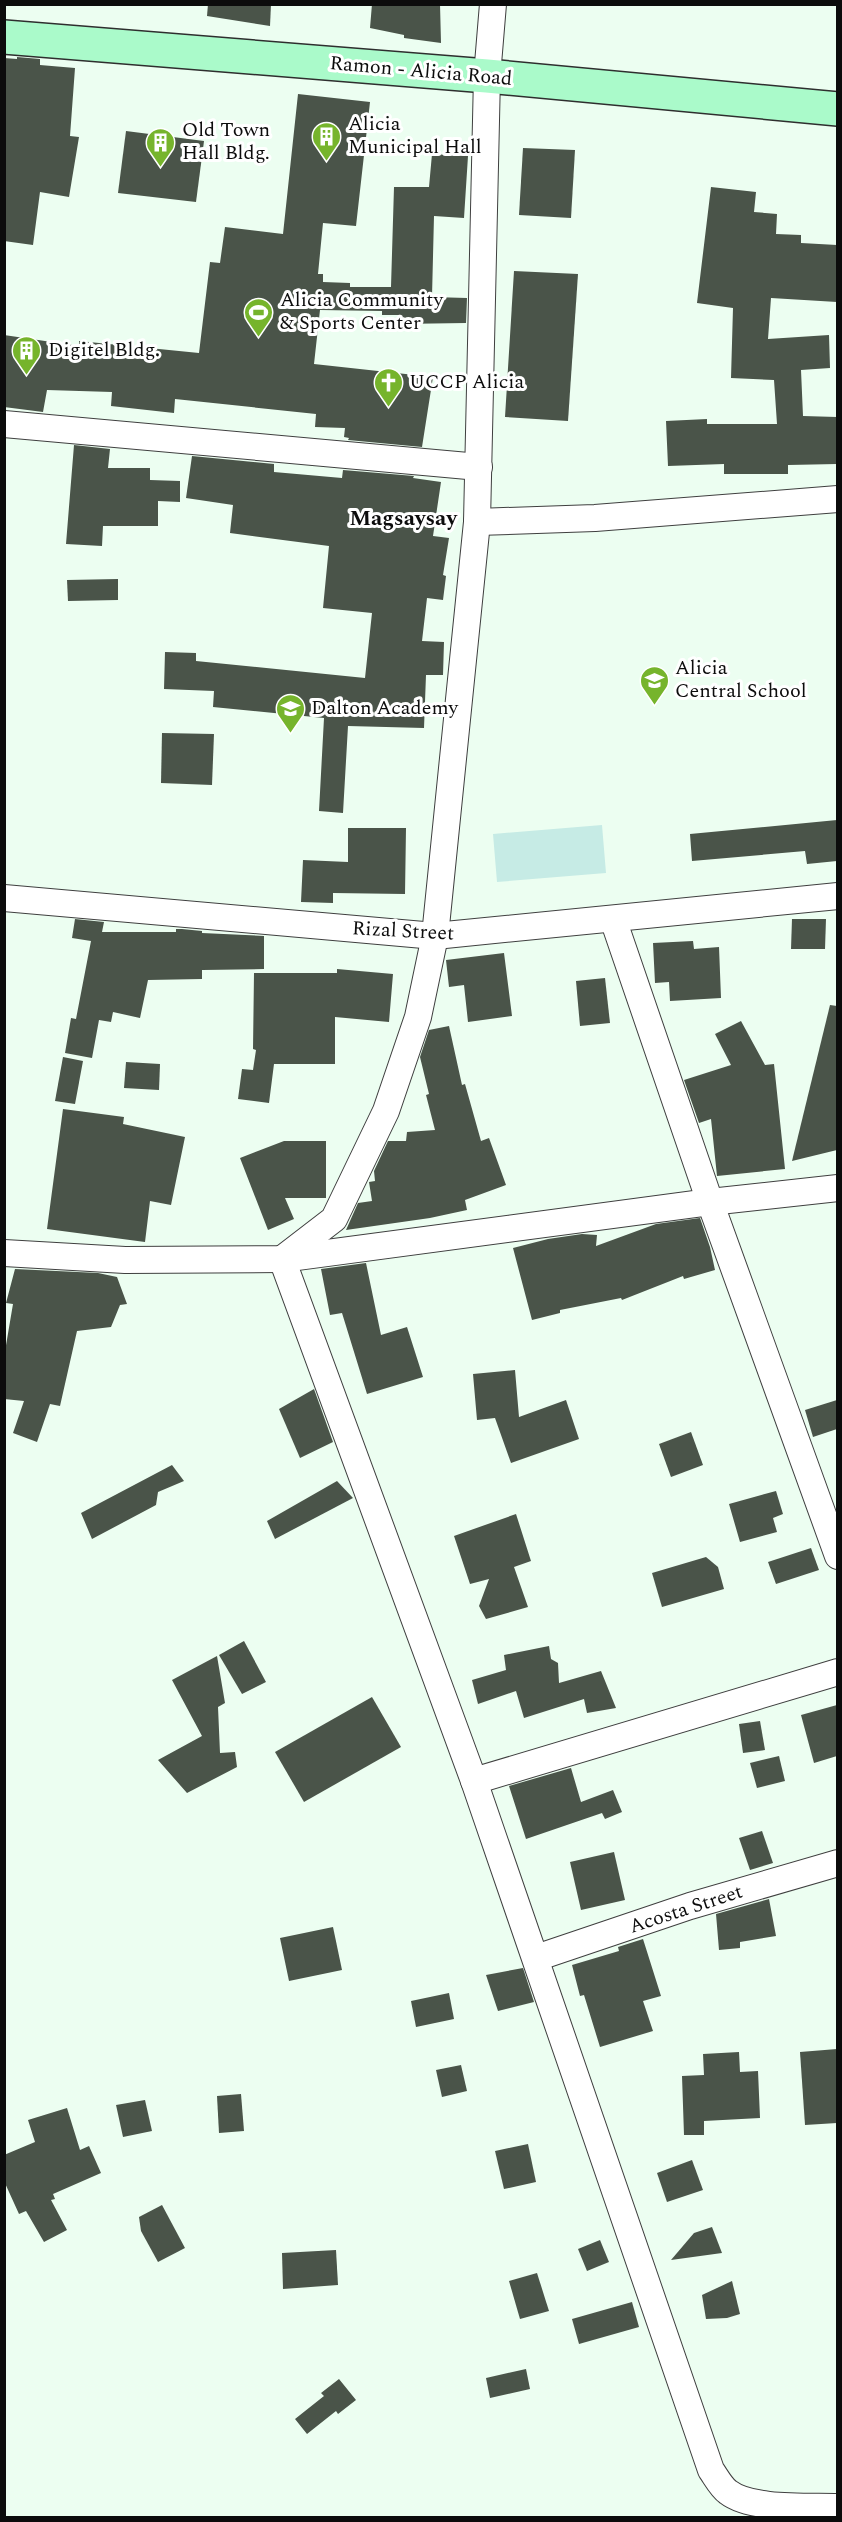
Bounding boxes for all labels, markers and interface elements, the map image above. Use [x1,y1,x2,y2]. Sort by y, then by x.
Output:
street label: Ramon - Alicia Road [329,48,513,94]
place label: Alicia Municipal Hall [348,109,482,162]
place label: Old Town Hall Bldg. [182,115,270,168]
building icon: Alicia Municipal Hall [311,120,343,162]
building icon: Old Town Hall Bldg. [145,126,177,168]
place label: Alicia Community & Sports Center [280,285,444,338]
sports icon: Alicia Community & Sports Center [243,296,275,338]
building icon: Digitel Bldg. [11,334,43,376]
place label: Digitel Bldg. [48,335,160,365]
church icon: UCCP Alicia [372,366,404,408]
place label: UCCP Alicia [409,367,525,397]
district label: Magsaysay [349,502,458,535]
place label: Alicia Central School [675,653,807,706]
school or university icon: Alicia Central School [638,664,670,706]
school or university icon: Dalton Academy [274,692,306,734]
place label: Dalton Academy [311,693,459,723]
street label: Rizal Street [351,913,455,949]
street label: Acosta Street [625,1877,747,1941]

